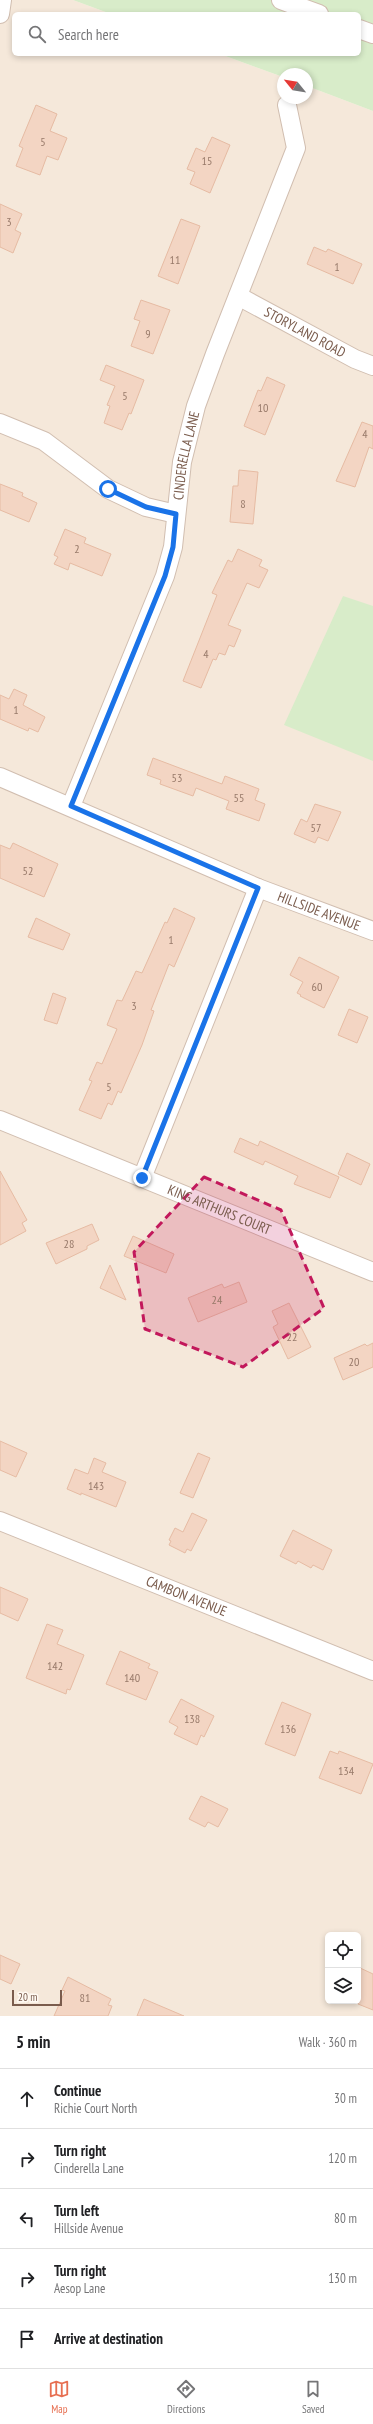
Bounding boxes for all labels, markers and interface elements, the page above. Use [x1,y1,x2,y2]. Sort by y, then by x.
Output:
search box [12,12,361,56]
icon: search [26,23,48,45]
text: Search here [58,25,119,44]
north arrow [277,68,313,104]
house number: 5 [40,134,46,149]
house number: 15 [202,153,212,168]
house number: 3 [6,214,12,229]
house number: 11 [170,252,180,267]
house number: 1 [334,259,340,274]
street label: STORYLAND ROAD [261,303,349,361]
house number: 9 [145,326,151,341]
house number: 5 [122,388,128,403]
house number: 10 [258,400,268,415]
street label: CINDERELLA LANE [169,409,203,501]
house number: 4 [362,426,368,441]
route start [99,480,117,498]
house number: 8 [240,496,246,511]
house number: 2 [74,541,80,556]
house number: 4 [203,646,209,661]
house number: 1 [13,702,19,717]
house number: 53 [172,770,182,785]
house number: 55 [234,790,244,805]
house number: 57 [311,820,321,835]
house number: 52 [23,863,33,878]
street label: HILLSIDE AVENUE [275,887,363,934]
house number: 1 [168,932,174,947]
house number: 60 [312,979,322,994]
house number: 3 [131,998,137,1013]
house number: 5 [106,1079,112,1094]
route end [133,1169,151,1187]
street label: KING ARTHURS COURT [165,1180,275,1239]
house number: 28 [64,1236,74,1251]
house number: 24 [212,1292,223,1307]
house number: 22 [287,1329,297,1344]
house number: 20 [349,1354,359,1369]
house number: 143 [88,1478,104,1493]
street label: CAMBON AVENUE [143,1572,229,1620]
house number: 142 [47,1658,63,1673]
house number: 140 [124,1670,140,1685]
house number: 138 [184,1711,200,1726]
house number: 136 [280,1721,296,1736]
house number: 134 [338,1763,355,1778]
map controls [325,1932,361,2004]
button: locate [325,1932,361,1968]
button: layers [325,1968,361,2004]
scale bar [12,1988,62,2007]
text: 20 m [18,1990,37,2004]
house number: 81 [80,1990,90,2005]
text: 5 min [16,2031,50,2053]
text: Walk · 360 m [299,2034,357,2051]
text: Continue [54,2081,101,2100]
icon: ahead [16,2088,38,2110]
text: 30 m [334,2090,357,2107]
text: Richie Court North [54,2100,137,2117]
text: Turn right [54,2141,106,2160]
icon: right [16,2148,38,2170]
text: 120 m [328,2150,357,2167]
text: Cinderella Lane [54,2160,124,2177]
text: Turn left [54,2201,99,2220]
icon: left [16,2208,38,2230]
text: 80 m [334,2210,357,2227]
text: Hillside Avenue [54,2220,123,2237]
text: Turn right [54,2261,106,2280]
icon: right [16,2268,38,2290]
text: 130 m [328,2270,357,2287]
text: Aesop Lane [54,2280,105,2297]
icon: arrive [16,2328,38,2350]
text: Arrive at destination [54,2329,163,2348]
tab: Map [48,2378,70,2416]
tab: Directions [167,2378,205,2416]
tab: Saved [302,2378,325,2416]

